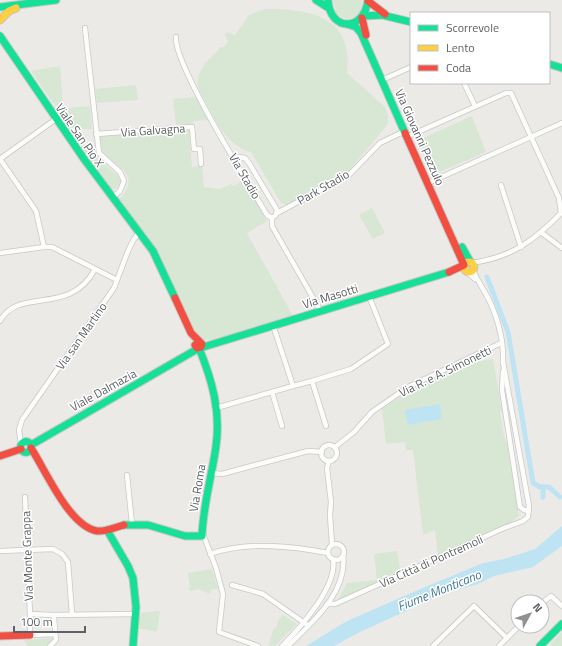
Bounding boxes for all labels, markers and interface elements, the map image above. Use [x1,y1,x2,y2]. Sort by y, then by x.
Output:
legend [410,12,550,84]
text: Scorrevole [446,18,499,37]
text: Lento [446,38,475,57]
text: Coda [446,58,471,77]
street label: Via Giovanni Pezzulo [390,86,450,188]
street label: Viale San Pio X [51,99,109,171]
street label: Via Galvagna [120,118,186,142]
street label: Via Stadio [224,150,266,202]
street label: Park Stadio [293,164,353,210]
street label: Via Masotti [300,279,360,313]
street label: Via san Martino [51,298,111,374]
street label: Via R. e A. Simonetti [395,340,495,402]
street label: Viale Dalmazia [66,364,140,416]
street label: Via Roma [183,463,211,513]
street label: Via Monte Grappa [16,511,38,601]
street label: Via Città di Pontremoli [376,530,486,592]
water label: Fiume Monticano [394,564,484,616]
north arrow [510,594,550,634]
text: N [529,600,546,616]
scale bar [14,608,85,634]
text: 100 m [20,612,53,631]

